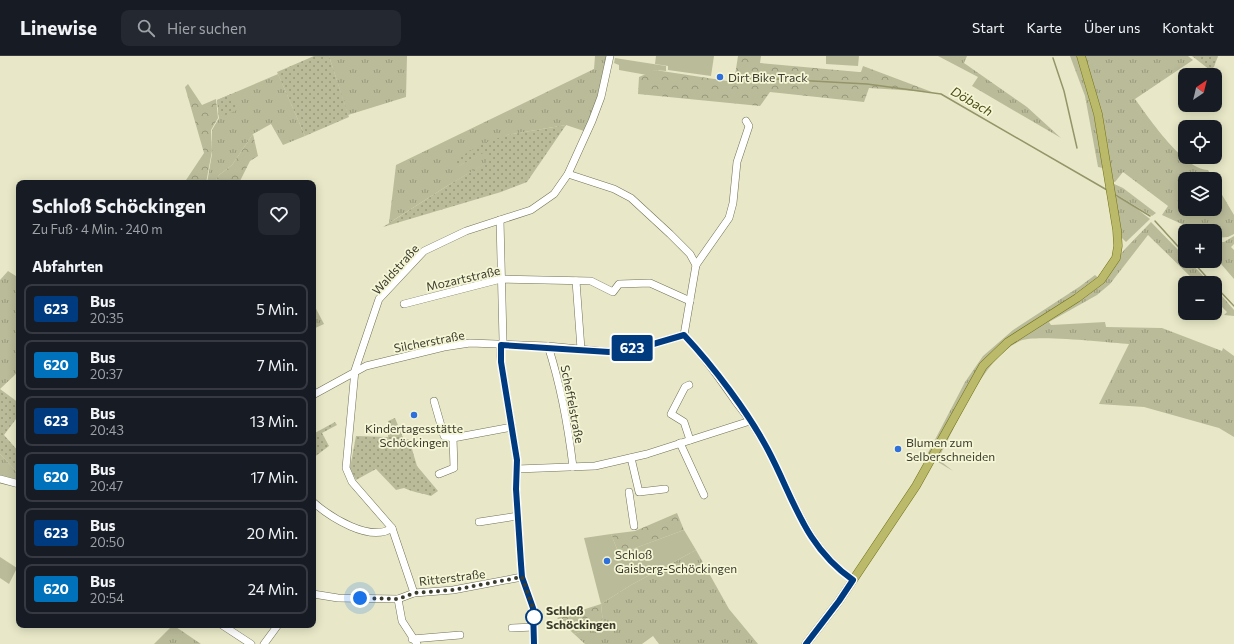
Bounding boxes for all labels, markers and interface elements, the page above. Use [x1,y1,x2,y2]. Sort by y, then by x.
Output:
search box [121,10,401,46]
text: Linewise [20,16,97,39]
icon: search [135,17,157,39]
text: Hier suchen [167,19,247,37]
text: Start [972,19,1005,36]
text: Karte [1027,19,1062,36]
text: Über uns [1084,19,1140,36]
text: Kontakt [1162,19,1214,36]
north arrow [1178,68,1222,112]
map controls [1178,68,1222,320]
place label: Dirt Bike Track [728,70,808,84]
marker: Dirt Bike Track [715,72,725,82]
water label: Döbach [948,83,996,119]
button: locate [1178,120,1222,164]
button: layers [1178,172,1222,216]
button: heart [258,193,300,235]
text: Schloß Schöckingen [32,194,206,217]
text: Zu Fuß · 4 Min. · 240 m [32,221,163,237]
button: + [1178,224,1222,268]
street label: Waldstraße [369,241,421,297]
text: Abfahrten [32,257,103,275]
street label: Mozartstraße [425,263,501,293]
button: − [1178,276,1222,320]
text: Bus [90,292,115,310]
text: 623 [44,300,68,317]
text: 5 Min. [256,300,298,318]
text: 20:35 [90,310,124,326]
street label: Silcherstraße [392,327,466,355]
line badge: 623 [609,335,655,361]
text: 623 [620,339,644,356]
text: Bus [90,348,115,366]
text: 620 [43,356,69,373]
text: 7 Min. [257,356,298,374]
street label: Scheffelstraße [559,364,587,444]
text: 20:37 [90,366,123,382]
text: Bus [90,404,115,422]
marker: Kindertagesstätte Schöckingen [409,410,419,420]
text: 623 [44,412,68,429]
text: 13 Min. [250,412,298,430]
place label: Kindertagesstätte Schöckingen [365,421,463,449]
text: 20:43 [90,422,124,438]
place label: Blumen zum Selberschneiden [906,435,995,463]
marker: Blumen zum Selberschneiden [893,444,903,454]
text: Bus [90,460,115,478]
text: 620 [43,468,69,485]
text: 17 Min. [250,468,298,486]
text: 20:47 [90,478,123,494]
text: Bus [90,516,115,534]
text: 623 [44,524,68,541]
text: 20 Min. [247,524,298,542]
text: 20:50 [90,534,125,550]
place label: Schloß Gaisberg-Schöckingen [615,547,737,575]
marker: Schloß Gaisberg-Schöckingen [602,556,612,566]
street label: Ritterstraße [418,566,486,588]
text: Bus [90,572,115,590]
text: 620 [43,580,69,597]
text: 24 Min. [248,580,298,598]
your location [350,588,370,608]
text: 20:54 [90,590,124,606]
place label: Schloß Schöckingen [546,603,616,631]
marker: Schloß Schöckingen [525,608,543,626]

